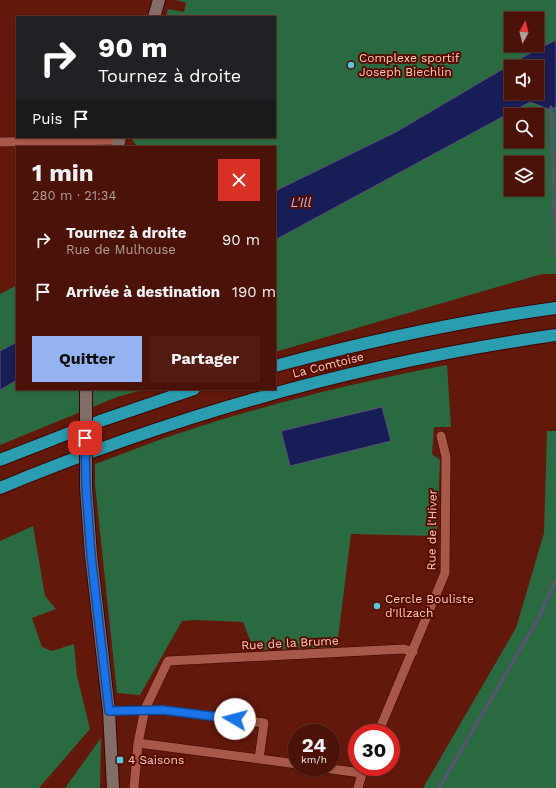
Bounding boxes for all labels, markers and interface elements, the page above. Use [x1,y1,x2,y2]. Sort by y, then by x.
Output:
north arrow [504,12,544,52]
map controls [504,12,544,196]
text: 90 m [98,31,168,64]
icon: right [32,32,84,84]
place label: Complexe sportif Joseph Biechlin [359,51,460,79]
marker: Complexe sportif Joseph Biechlin [346,60,356,70]
button: sound [504,60,544,100]
text: Tournez à droite [98,65,241,86]
icon: arrive [70,108,92,130]
button: search [504,108,544,148]
text: Puis [32,110,62,128]
button: layers [504,156,544,196]
text: 1 min [32,159,94,187]
button: close [218,159,260,201]
text: 280 m · 21:34 [32,188,116,203]
water label: L'Ill [291,195,311,210]
text: Tournez à droite [66,224,186,242]
icon: right [32,229,54,251]
text: 90 m [222,231,260,249]
text: Rue de Mulhouse [66,242,176,257]
icon: arrive [32,281,54,303]
text: Arrivée à destination [66,283,220,301]
text: 190 m [232,283,276,301]
button: Quitter [32,336,142,382]
button: Partager [150,336,260,382]
street label: La Comtoise [291,349,365,381]
pin [68,421,102,455]
icon: arrive [74,427,96,449]
street label: Rue de l'Hiver [424,489,440,571]
place label: Cercle Bouliste d'Illzach [385,592,474,620]
marker: Cercle Bouliste d'Illzach [372,601,382,611]
street label: Rue de la Brume [241,633,339,653]
position arrow [214,698,256,740]
speed limit sign: 30 [348,724,400,776]
text: 24 [302,733,326,757]
place label: 4 Saisons [128,753,184,767]
text: km/h [301,754,327,765]
marker: 4 Saisons [115,755,125,765]

